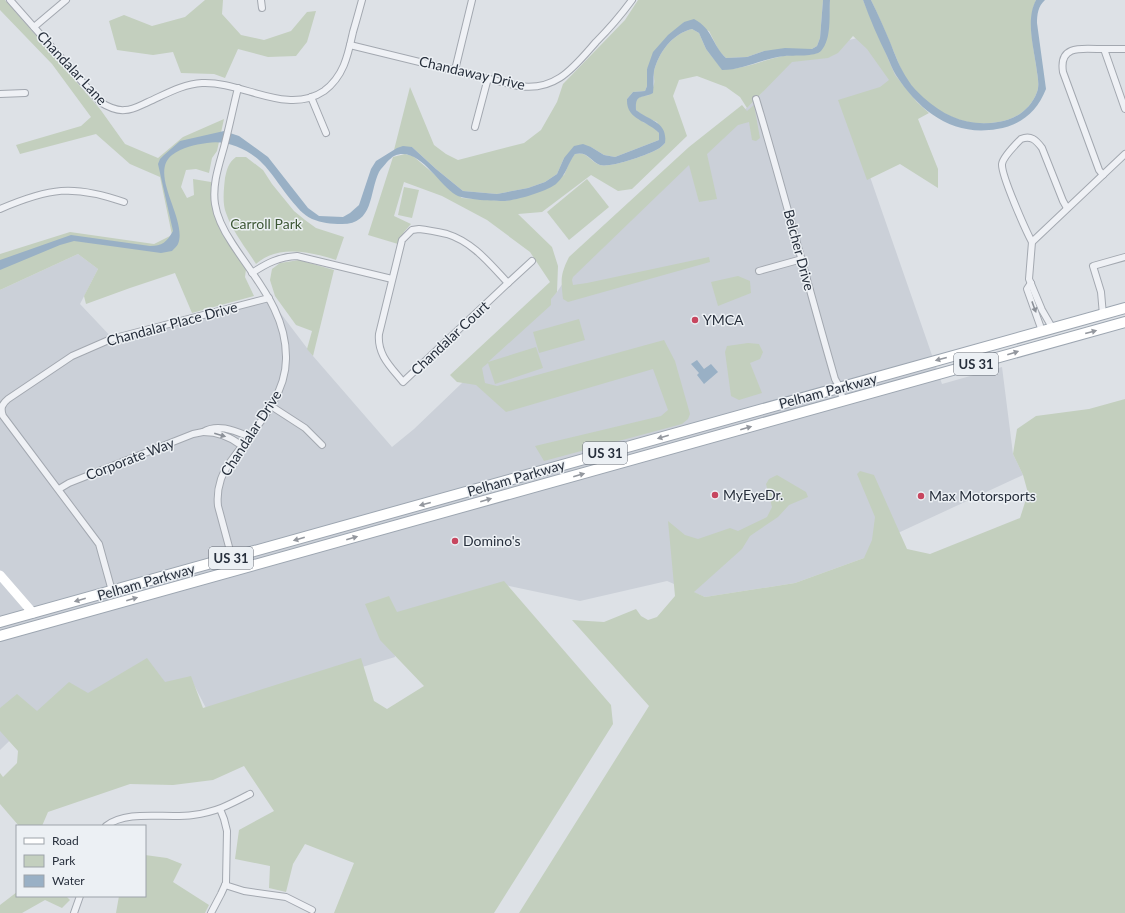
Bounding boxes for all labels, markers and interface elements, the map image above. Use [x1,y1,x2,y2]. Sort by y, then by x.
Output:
street label: Chandalar Lane [34,27,111,108]
street label: Chandaway Drive [417,52,527,93]
street label: Belcher Drive [780,207,818,292]
park label: Carroll Park [230,215,303,232]
street label: Chandalar Court [407,297,492,378]
street label: Chandalar Place Drive [105,298,239,349]
one-way arrow [1031,301,1037,313]
place label: YMCA [703,311,744,328]
marker: YMCA [690,315,700,325]
one-way arrow [1085,328,1097,334]
one-way arrow [1007,350,1019,356]
road number: US 31 [954,353,998,375]
one-way arrow [935,357,947,363]
street label: Pelham Parkway [777,369,880,412]
street label: Chandalar Drive [217,387,285,479]
one-way arrow [740,425,752,431]
one-way arrow [215,432,227,438]
street label: Corporate Way [83,434,177,483]
one-way arrow [657,434,669,440]
road number: US 31 [583,442,627,464]
street label: Pelham Parkway [465,455,567,500]
one-way arrow [573,472,585,478]
place label: MyEyeDr. [723,486,783,503]
place label: Max Motorsports [929,487,1036,504]
marker: MyEyeDr. [710,490,720,500]
marker: Max Motorsports [916,491,926,501]
one-way arrow [480,497,492,503]
one-way arrow [418,501,430,507]
place label: Domino's [463,532,521,549]
one-way arrow [346,535,358,541]
one-way arrow [293,536,305,542]
marker: Domino's [450,536,460,546]
road number: US 31 [209,547,253,569]
street label: Pelham Parkway [95,559,197,604]
one-way arrow [126,596,138,602]
one-way arrow [74,597,86,603]
legend [16,825,146,897]
text: Road [52,833,79,848]
text: Park [52,853,76,868]
text: Water [52,873,85,888]

